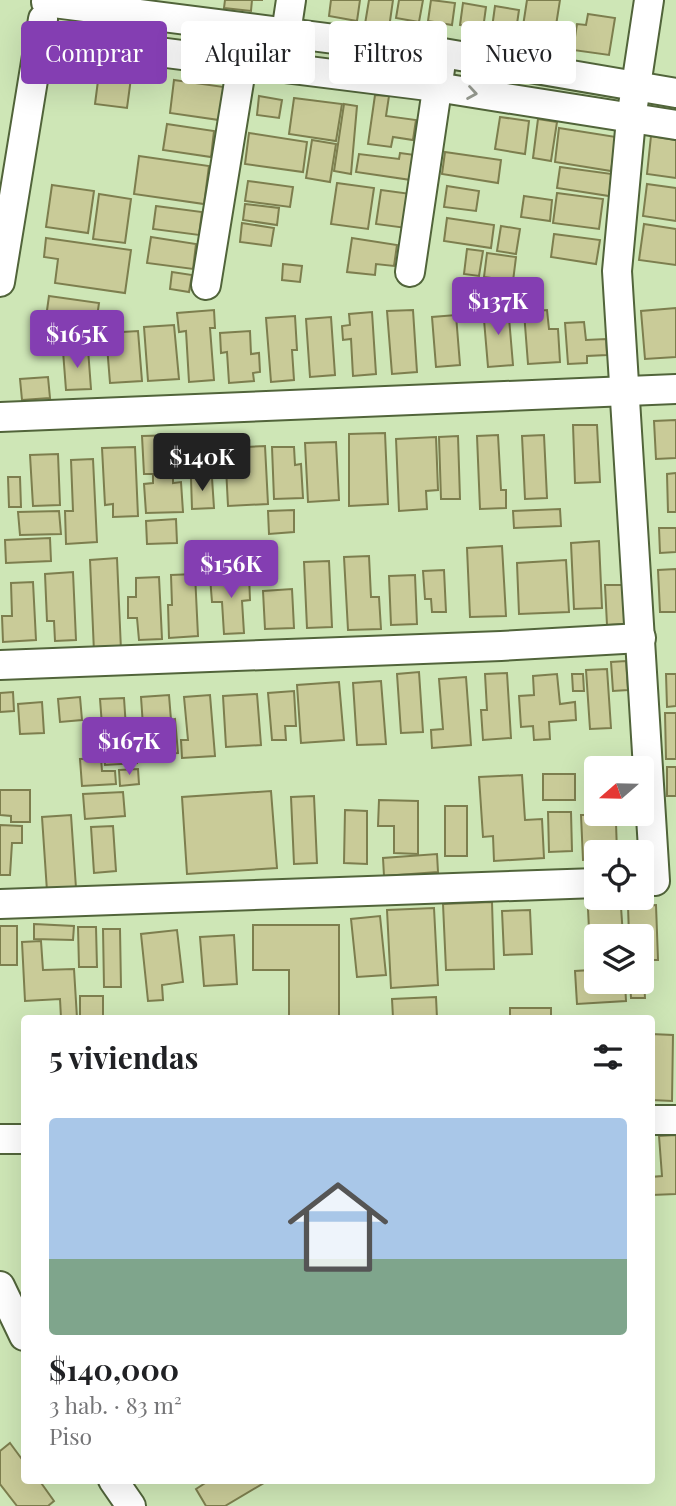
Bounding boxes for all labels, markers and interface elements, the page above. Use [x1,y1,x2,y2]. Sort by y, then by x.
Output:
chip: Comprar [21,21,167,84]
chip: Alquilar [181,21,315,84]
chip: Filtros [329,21,447,84]
chip: Nuevo [461,21,576,84]
one-way arrow [466,85,478,100]
pin: $137K [449,278,547,337]
text: $137K [468,284,528,315]
pin: $165K [28,310,126,370]
text: $165K [46,317,108,348]
pin: $140K [153,434,251,493]
text: $140K [169,440,235,471]
pin: $156K [182,540,280,600]
text: $156K [200,547,262,578]
pin: $167K [80,718,178,777]
text: $167K [98,724,160,755]
north arrow [584,756,654,826]
map controls [584,756,654,994]
button: locate [584,840,654,910]
button: layers [584,924,654,994]
text: 5 viviendas [49,1037,198,1077]
icon: filters [589,1038,627,1076]
icon: home [275,1164,401,1290]
text: $140,000 [49,1349,179,1389]
text: 3 hab. · 83 m² [49,1389,182,1420]
text: Piso [49,1420,92,1451]

